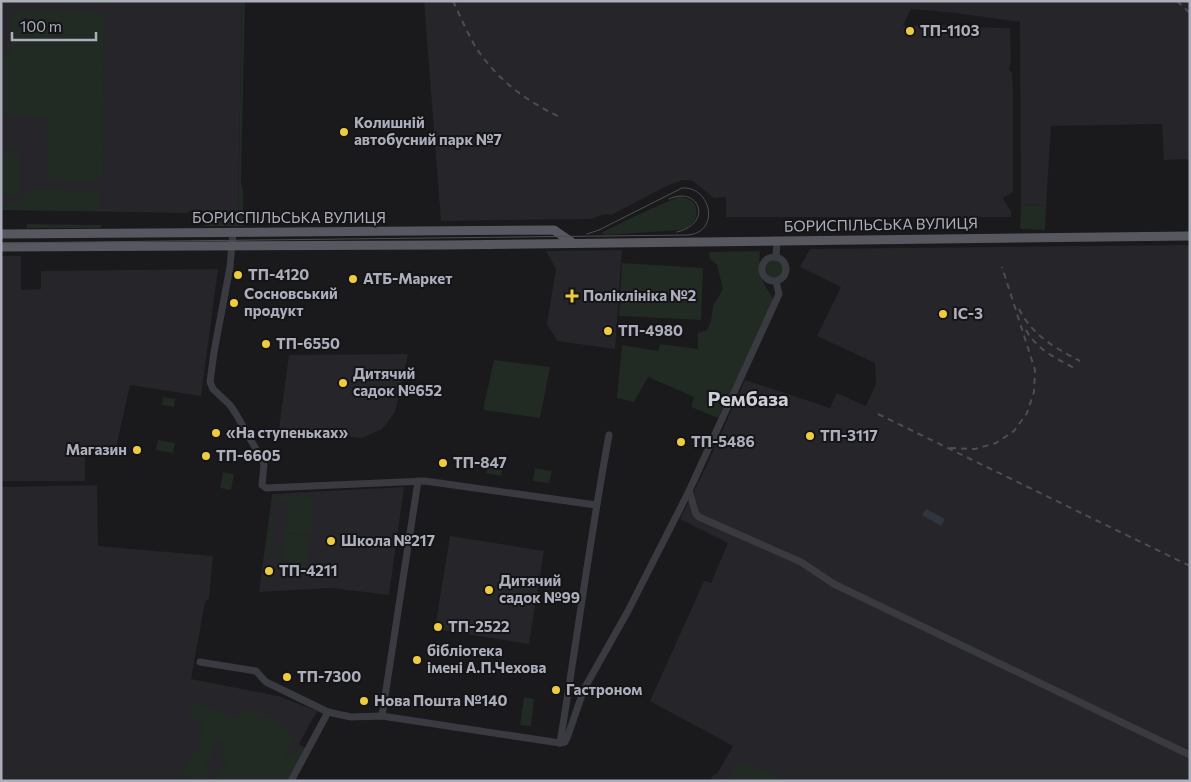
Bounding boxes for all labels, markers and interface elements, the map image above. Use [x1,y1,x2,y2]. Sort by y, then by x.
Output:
scale bar [12,10,96,42]
text: 100 m [20,17,62,35]
place label: ТП-1103 [920,21,980,39]
marker: ТП-1103 [904,25,916,37]
place label: Колишній автобусний парк №7 [354,113,502,148]
marker: Колишній автобусний парк №7 [338,126,350,138]
street label: БОРИСПІЛЬСЬКА ВУЛИЦЯ [192,208,386,226]
street label: БОРИСПІЛЬСЬКА ВУЛИЦЯ [784,213,978,235]
place label: ТП-4120 [248,265,309,283]
marker: ТП-4120 [232,269,244,281]
place label: АТБ-Маркет [363,269,453,287]
marker: АТБ-Маркет [347,273,359,285]
place label: Сосновський продукт [244,284,338,319]
place label: Поліклініка №2 [583,286,696,304]
marker: Поліклініка №2 [565,289,579,303]
marker: Сосновський продукт [228,297,240,309]
place label: ІС-3 [953,304,983,322]
marker: ІС-3 [937,308,949,320]
place label: ТП-4980 [618,321,683,339]
marker: ТП-4980 [602,325,614,337]
place label: ТП-6550 [276,334,340,352]
marker: ТП-6550 [260,338,272,350]
place label: Дитячий садок №652 [353,364,442,399]
marker: Дитячий садок №652 [337,377,349,389]
district label: Рембаза [708,386,788,410]
place label: «На ступеньках» [226,423,349,441]
place label: ТП-3117 [820,426,878,444]
marker: «На ступеньках» [210,427,222,439]
marker: ТП-3117 [804,430,816,442]
place label: ТП-5486 [691,432,755,450]
marker: ТП-5486 [675,436,687,448]
place label: Магазин [66,440,127,458]
marker: Магазин [131,444,143,456]
place label: ТП-6605 [216,446,281,464]
marker: ТП-6605 [200,450,212,462]
place label: ТП-847 [453,453,507,471]
marker: ТП-847 [437,457,449,469]
place label: Школа №217 [341,531,435,549]
marker: Школа №217 [325,535,337,547]
place label: ТП-4211 [279,561,337,579]
marker: ТП-4211 [263,565,275,577]
place label: Дитячий садок №99 [499,571,580,606]
marker: Дитячий садок №99 [483,584,495,596]
place label: ТП-2522 [448,617,510,635]
marker: ТП-2522 [432,621,444,633]
place label: бібліотека імені А.П.Чехова [427,641,546,676]
marker: бібліотека імені А.П.Чехова [411,654,423,666]
place label: ТП-7300 [297,667,361,685]
marker: ТП-7300 [281,671,293,683]
place label: Гастроном [566,680,642,698]
marker: Гастроном [550,684,562,696]
place label: Нова Пошта №140 [374,691,508,709]
marker: Нова Пошта №140 [358,695,370,707]

